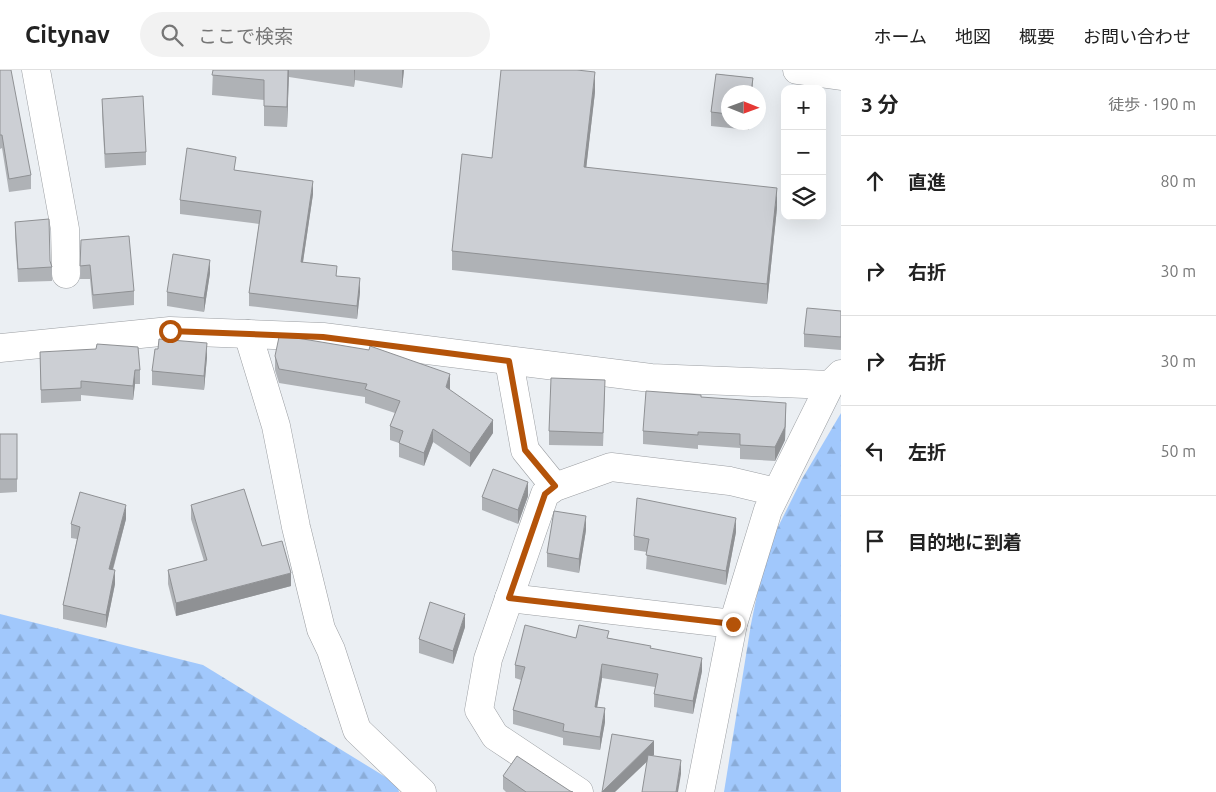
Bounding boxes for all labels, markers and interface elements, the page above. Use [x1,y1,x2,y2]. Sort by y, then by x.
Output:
search box [140,12,490,57]
text: Citynav [25,21,110,48]
icon: search [158,21,186,49]
text: ここで検索 [198,25,293,47]
text: ホーム [874,26,927,46]
text: 地図 [955,26,991,46]
text: 概要 [1019,26,1055,46]
text: お問い合わせ [1083,26,1191,46]
north arrow [721,85,766,130]
map controls [781,85,826,220]
button: + [781,85,826,130]
text: 3 分 [861,92,899,116]
text: 徒歩 · 190 m [1108,95,1196,113]
button: − [781,130,826,175]
icon: ahead [861,167,889,195]
text: 直進 [908,171,946,193]
text: 80 m [1160,172,1196,190]
button: layers [781,175,826,220]
icon: right [861,257,889,285]
text: 右折 [908,261,946,283]
text: 30 m [1160,262,1196,280]
route start [159,320,182,343]
icon: right [861,347,889,375]
text: 右折 [908,351,946,373]
text: 30 m [1160,352,1196,370]
icon: left [861,437,889,465]
text: 左折 [908,441,946,463]
text: 50 m [1160,442,1196,460]
icon: arrive [861,527,889,555]
text: 目的地に到着 [908,531,1022,553]
route end [722,613,745,636]

